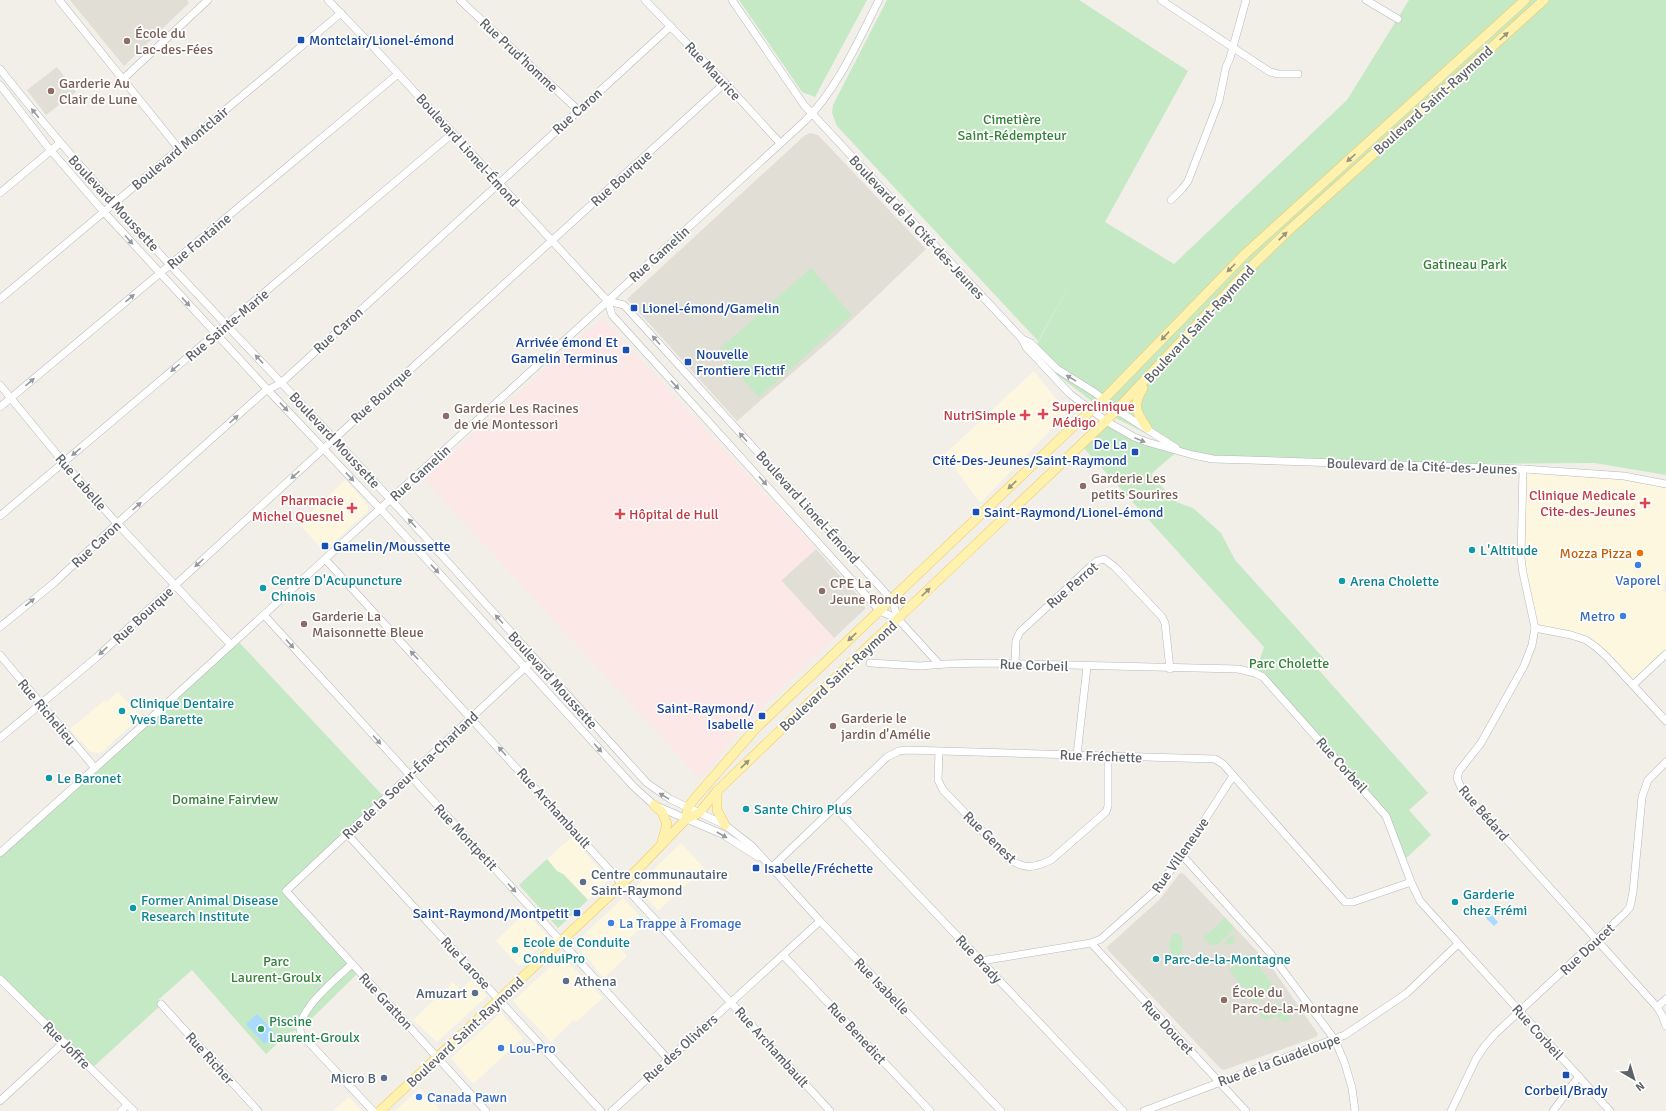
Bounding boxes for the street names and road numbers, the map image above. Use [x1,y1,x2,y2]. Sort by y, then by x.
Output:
street label: Rue Prud'homme [476,15,561,96]
street label: Rue Maurice [681,38,744,104]
street label: Boulevard Saint-Raymond [1370,42,1496,158]
street label: Rue Caron [549,85,606,138]
street label: Boulevard Lionel-Émond [412,90,523,210]
street label: Boulevard Montclair [129,102,233,194]
street label: Rue Bourque [587,147,655,210]
street label: Boulevard Moussette [65,152,163,255]
street label: Boulevard de la Cité-des-Jeunes [845,152,988,303]
street label: Rue Fontaine [164,210,235,273]
street label: Rue Gamelin [626,223,693,286]
street label: Boulevard Saint-Raymond [1140,262,1258,387]
street label: Rue Sainte-Marie [182,286,272,365]
street label: Rue Caron [310,304,367,357]
street label: Rue Bourque [347,364,415,427]
street label: Boulevard Moussette [286,389,384,492]
street label: Rue Gamelin [387,442,454,505]
street label: Boulevard Lionel-Émond [752,447,863,567]
street label: Rue Labelle [51,451,110,514]
street label: Boulevard de la Cité-des-Jeunes [1326,455,1518,478]
street label: Rue Caron [68,517,124,571]
street label: Rue Perrot [1043,558,1102,612]
street label: Rue Bourque [110,583,177,648]
street label: Boulevard Saint-Raymond [776,617,901,735]
street label: Boulevard Moussette [504,628,601,733]
street label: Rue Corbeil [999,656,1069,675]
street label: Rue Richelieu [14,676,79,749]
street label: Rue de la Soeur-Éna-Charland [339,708,482,843]
street label: Rue Corbeil [1312,734,1371,797]
street label: Rue Fréchette [1059,747,1143,766]
street label: Rue Archambault [513,764,594,852]
street label: Rue Bédard [1455,782,1512,845]
street label: Rue Montpetit [430,800,501,874]
street label: Rue Genest [959,808,1020,867]
street label: Rue Villeneuve [1148,814,1213,896]
street label: Rue Doucet [1557,920,1618,979]
street label: Rue Brady [952,932,1006,987]
street label: Rue Larose [437,934,494,993]
street label: Rue Isabelle [850,954,913,1018]
street label: Rue Gratton [355,969,416,1033]
street label: Boulevard Saint-Raymond [403,973,528,1091]
street label: Rue Doucet [1138,997,1197,1058]
street label: Rue Benedict [824,999,890,1068]
street label: Rue Corbeil [1508,1001,1567,1064]
street label: Rue Archambault [731,1003,812,1091]
street label: Rue des Oliviers [639,1010,721,1086]
street label: Rue Joffre [39,1018,94,1073]
street label: Rue Richer [182,1029,238,1089]
street label: Rue de la Guadeloupe [1216,1030,1343,1091]

